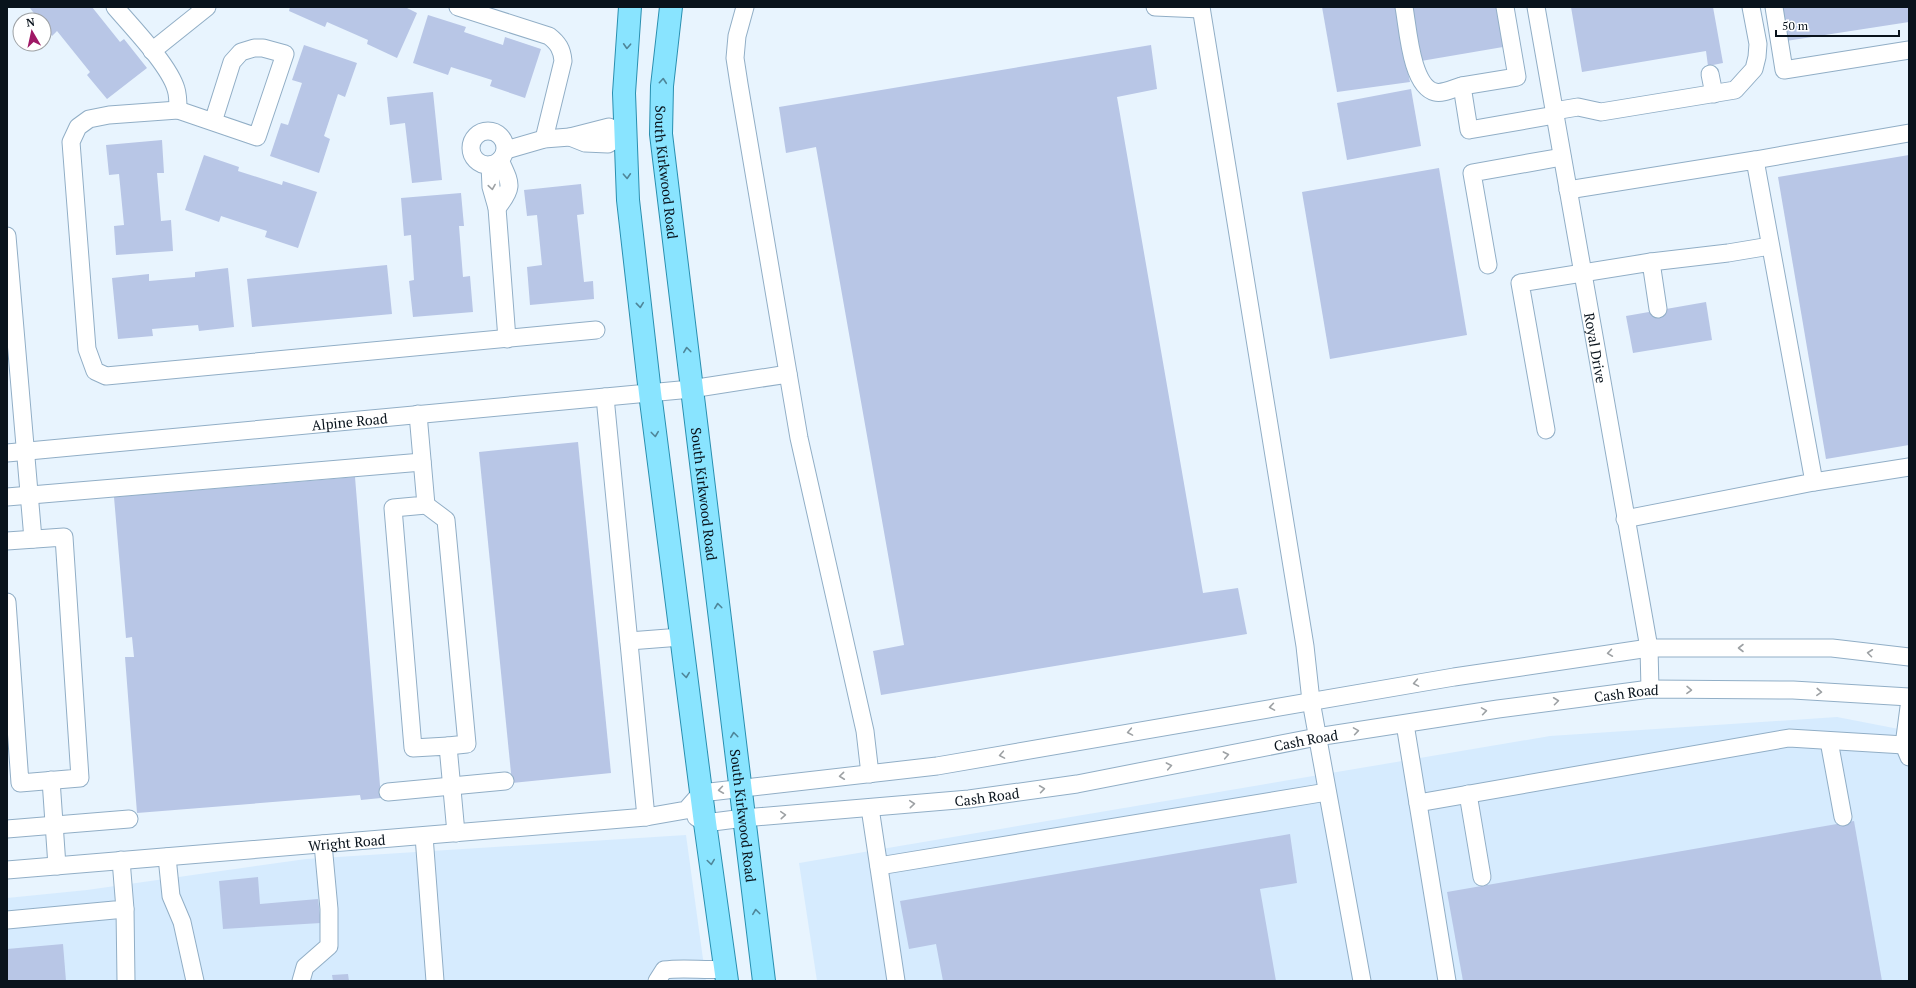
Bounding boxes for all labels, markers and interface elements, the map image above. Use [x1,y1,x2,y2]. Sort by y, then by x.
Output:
north arrow [12,12,52,52]
scale bar [1776,12,1899,38]
text: N [25,14,36,30]
text: 50 m [1782,18,1809,33]
one-way arrow [622,43,631,49]
one-way arrow [658,78,667,84]
street label: South Kirkwood Road [651,105,683,240]
one-way arrow [623,173,631,179]
one-way arrow [487,183,496,190]
one-way arrow [635,302,644,308]
street label: Royal Drive [1581,311,1612,385]
one-way arrow [683,347,692,353]
street label: Alpine Road [311,408,388,434]
street label: South Kirkwood Road [687,426,722,562]
one-way arrow [650,431,659,437]
one-way arrow [714,603,723,609]
one-way arrow [1738,644,1744,652]
one-way arrow [1607,648,1613,657]
one-way arrow [1867,649,1873,658]
one-way arrow [681,672,690,678]
one-way arrow [1413,678,1419,687]
street label: Cash Road [1593,679,1659,706]
one-way arrow [1686,686,1692,694]
one-way arrow [1816,687,1822,696]
one-way arrow [1553,697,1559,706]
one-way arrow [1269,703,1275,711]
one-way arrow [1481,707,1487,716]
street label: Cash Road [1272,724,1339,755]
one-way arrow [1127,727,1133,736]
one-way arrow [1353,727,1359,736]
one-way arrow [730,732,739,738]
street label: South Kirkwood Road [726,748,761,883]
one-way arrow [999,750,1005,758]
one-way arrow [1223,752,1229,760]
one-way arrow [1166,763,1173,771]
one-way arrow [839,772,845,781]
street label: Cash Road [954,783,1021,810]
one-way arrow [718,785,724,794]
one-way arrow [1039,785,1045,794]
one-way arrow [909,800,915,809]
one-way arrow [780,811,786,820]
street label: Wright Road [308,829,386,854]
one-way arrow [706,859,715,865]
one-way arrow [752,909,761,915]

